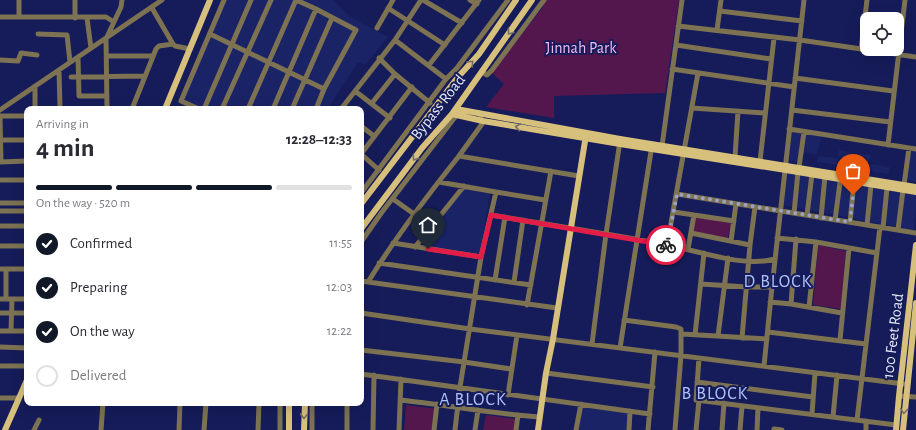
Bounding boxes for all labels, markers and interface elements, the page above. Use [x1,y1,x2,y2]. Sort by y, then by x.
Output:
map controls [860,12,904,56]
button: locate [860,12,904,56]
one-way arrow [507,28,514,35]
park label: Jinnah Park [545,40,617,56]
one-way arrow [466,60,473,68]
street label: Bypass Road [408,72,469,143]
text: Arriving in [36,118,89,131]
one-way arrow [515,123,521,132]
text: 12:28–12:33 [286,132,352,147]
text: 4 min [36,135,95,161]
one-way arrow [412,154,420,161]
pin [836,154,870,195]
icon: bag [842,160,864,182]
text: On the way · 520 m [36,197,130,210]
pin [411,208,445,249]
icon: home [417,214,439,236]
courier [646,225,686,265]
icon: check [36,233,58,255]
icon: bike [655,234,677,256]
text: Confirmed [70,236,132,251]
text: 11:55 [329,237,352,250]
district label: D BLOCK [744,273,812,291]
icon: check [36,277,58,299]
text: Preparing [70,280,127,295]
text: 12:03 [326,281,352,294]
street label: 100 Feet Road [880,292,906,380]
icon: check [36,321,58,343]
text: On the way [70,324,135,339]
text: 12:22 [327,325,352,338]
text: Delivered [70,368,127,383]
district label: B BLOCK [682,385,748,403]
district label: A BLOCK [439,391,507,409]
one-way arrow [900,408,909,414]
one-way arrow [300,413,308,419]

